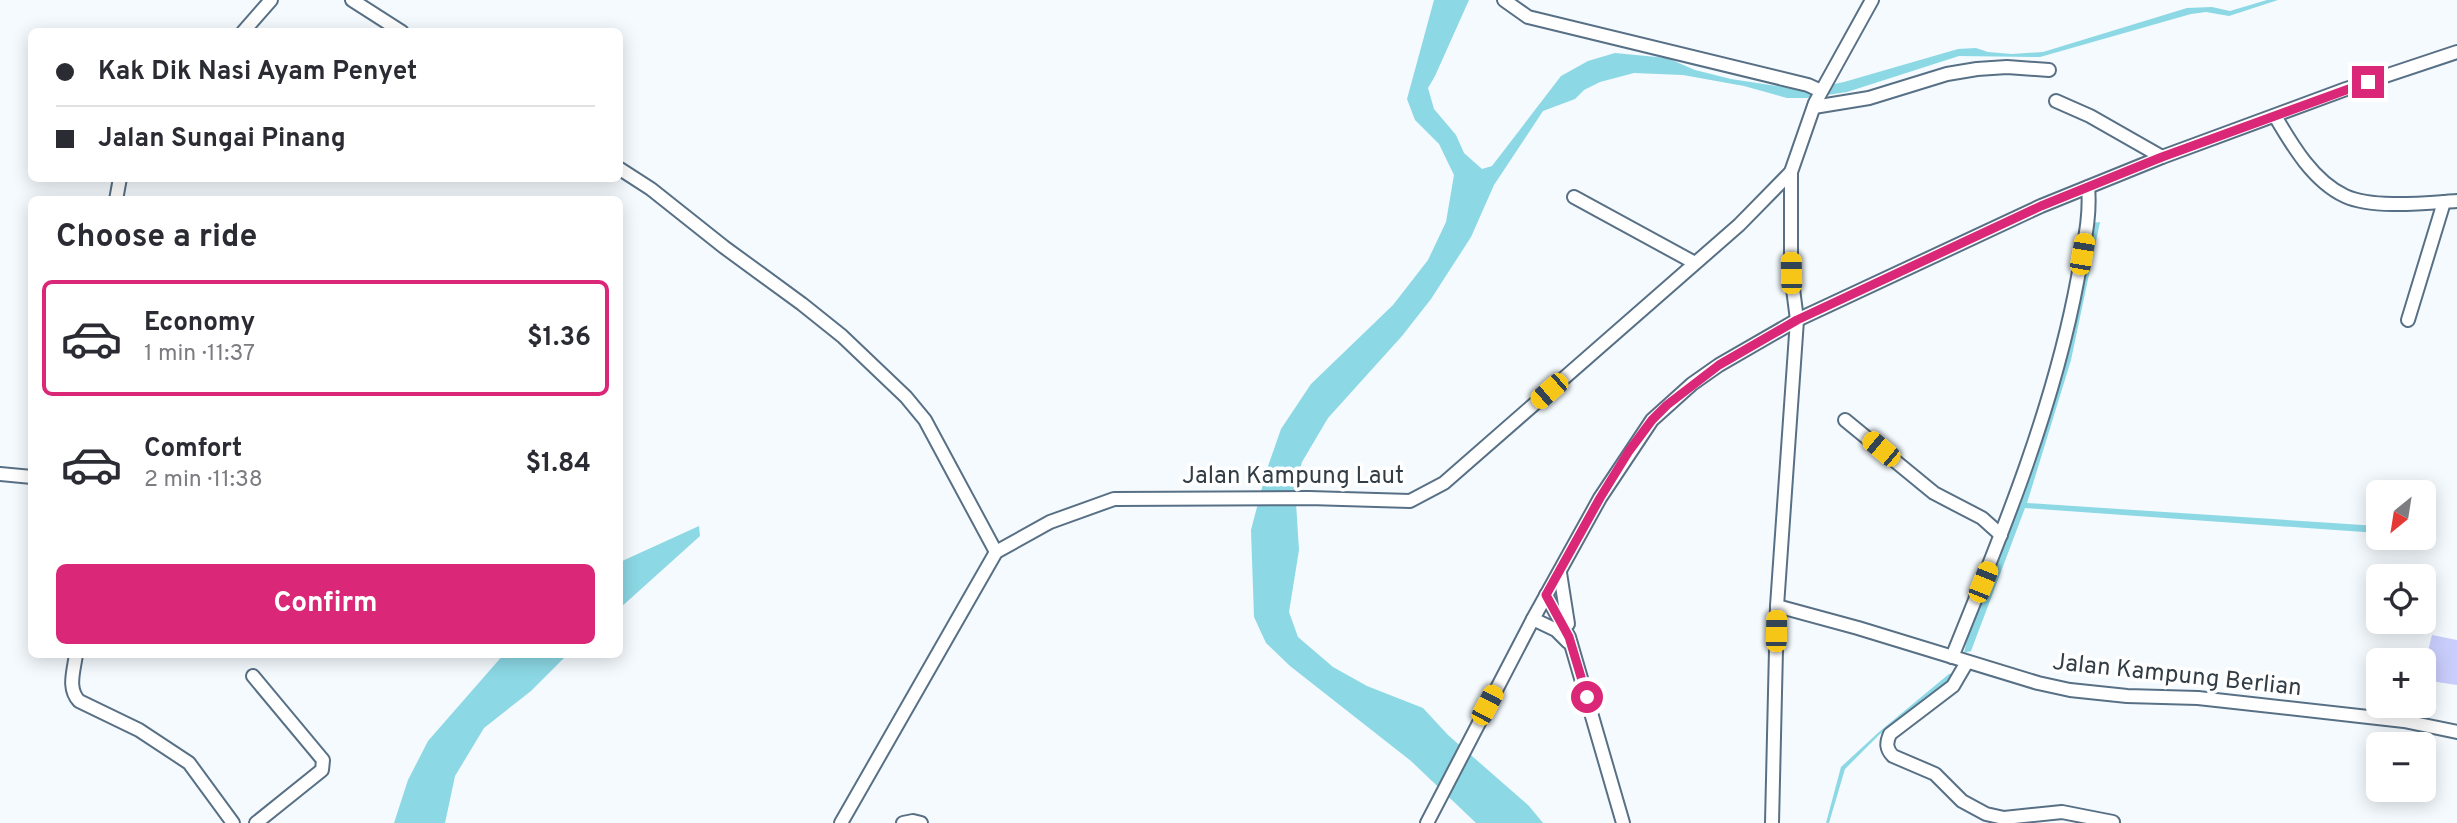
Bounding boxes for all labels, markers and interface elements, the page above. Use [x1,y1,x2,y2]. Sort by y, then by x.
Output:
text: Kak Dik Nasi Ayam Penyet [98,56,417,89]
route end [2352,66,2384,98]
text: Jalan Sungai Pinang [98,123,346,156]
text: Choose a ride [56,218,257,258]
car [2069,231,2096,277]
car [1781,252,1802,294]
icon: car [60,307,123,370]
text: Economy [144,307,255,340]
text: $1.36 [527,322,591,355]
text: 1 min · 11:37 [144,340,255,369]
car [1527,369,1572,413]
car [1859,427,1904,471]
icon: car [60,433,123,496]
text: Comfort [144,433,242,466]
text: $1.84 [525,448,591,481]
street label: Jalan Kampung Laut [1182,462,1404,492]
text: 2 min · 11:38 [144,466,263,495]
north arrow [2366,480,2436,550]
map controls [2366,480,2436,802]
car [1966,559,2001,605]
button: Confirm [56,564,595,644]
button: locate [2366,564,2436,634]
car [1766,610,1787,652]
street label: Jalan Kampung Berlian [2051,648,2303,704]
button: + [2366,648,2436,718]
route start [1571,681,1603,713]
car [1468,682,1507,728]
button: − [2366,732,2436,802]

